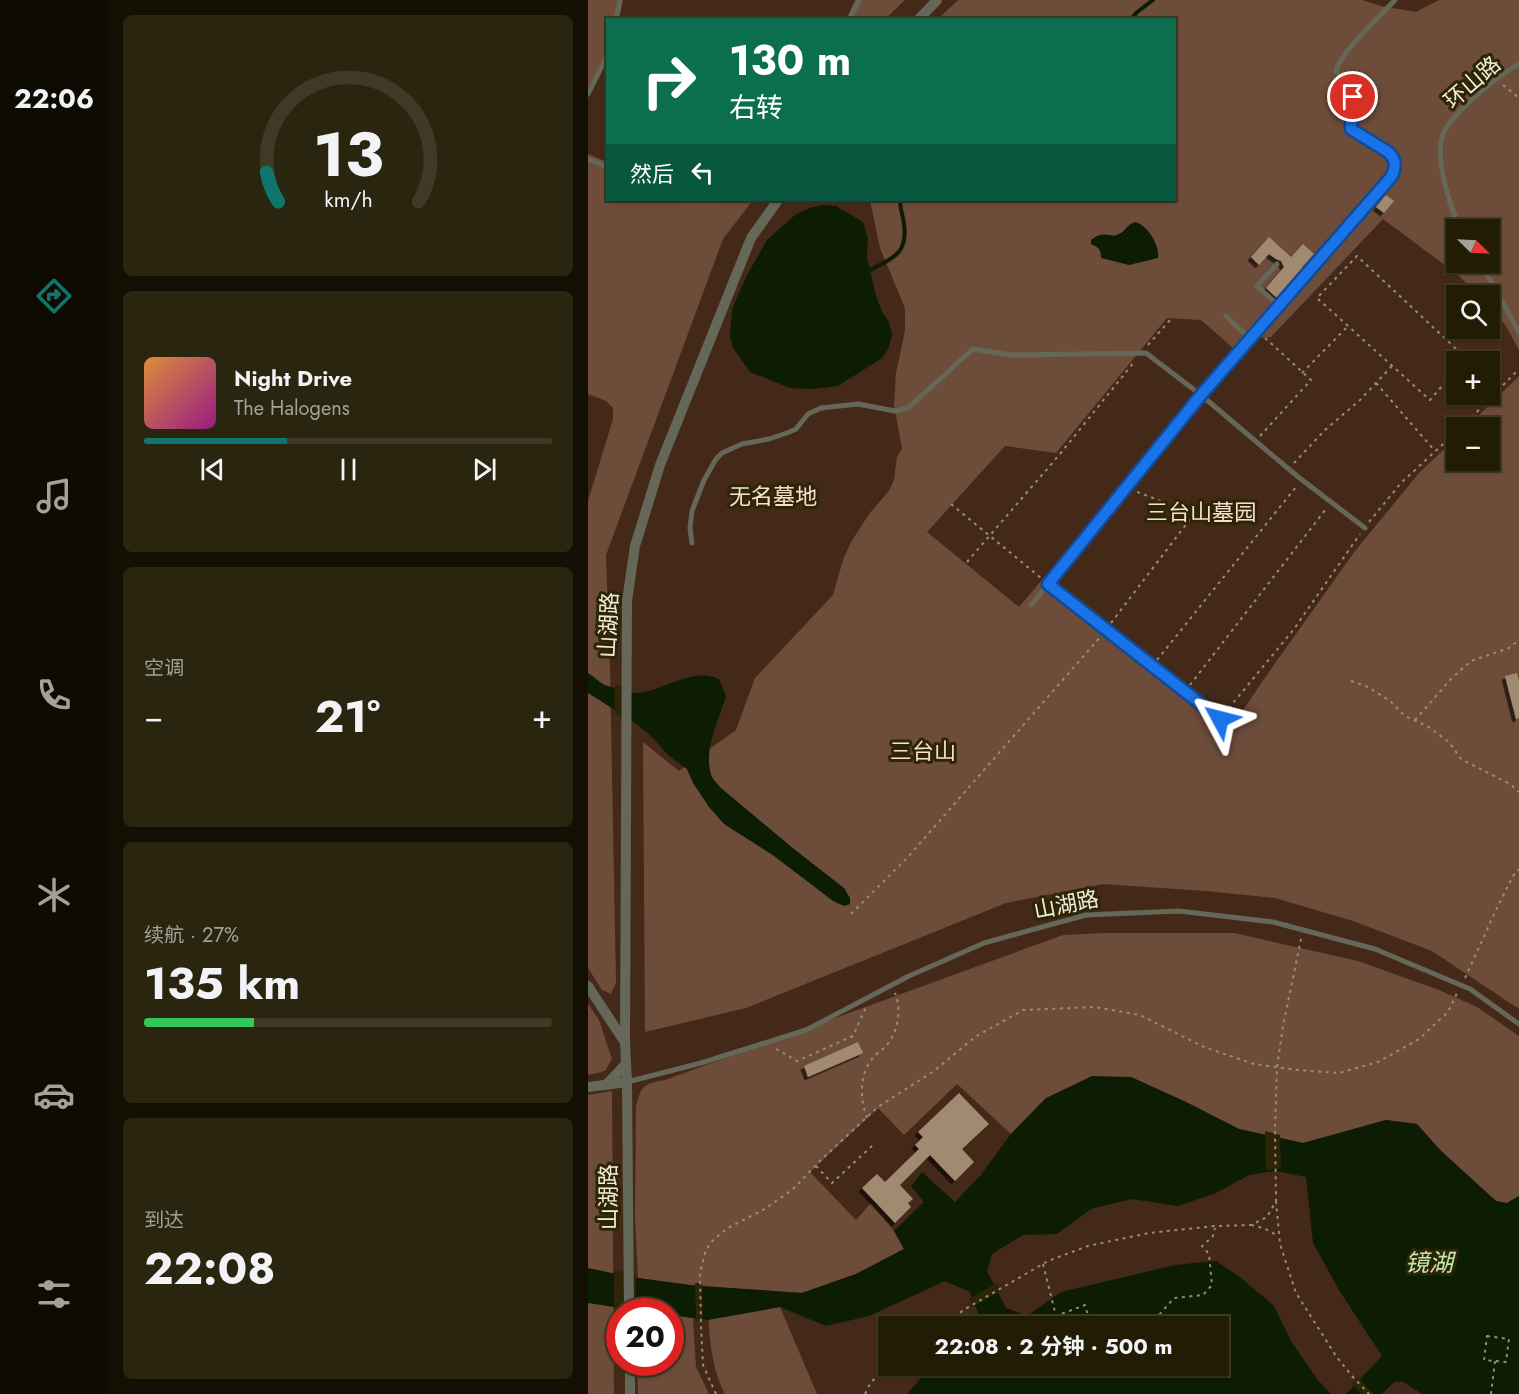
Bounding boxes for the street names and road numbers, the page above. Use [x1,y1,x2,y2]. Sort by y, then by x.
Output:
street label: 环山路 [1437,48,1507,116]
street label: 山湖路 [590,591,626,659]
street label: 山湖路 [1031,882,1101,926]
street label: 山湖路 [592,1164,624,1230]

